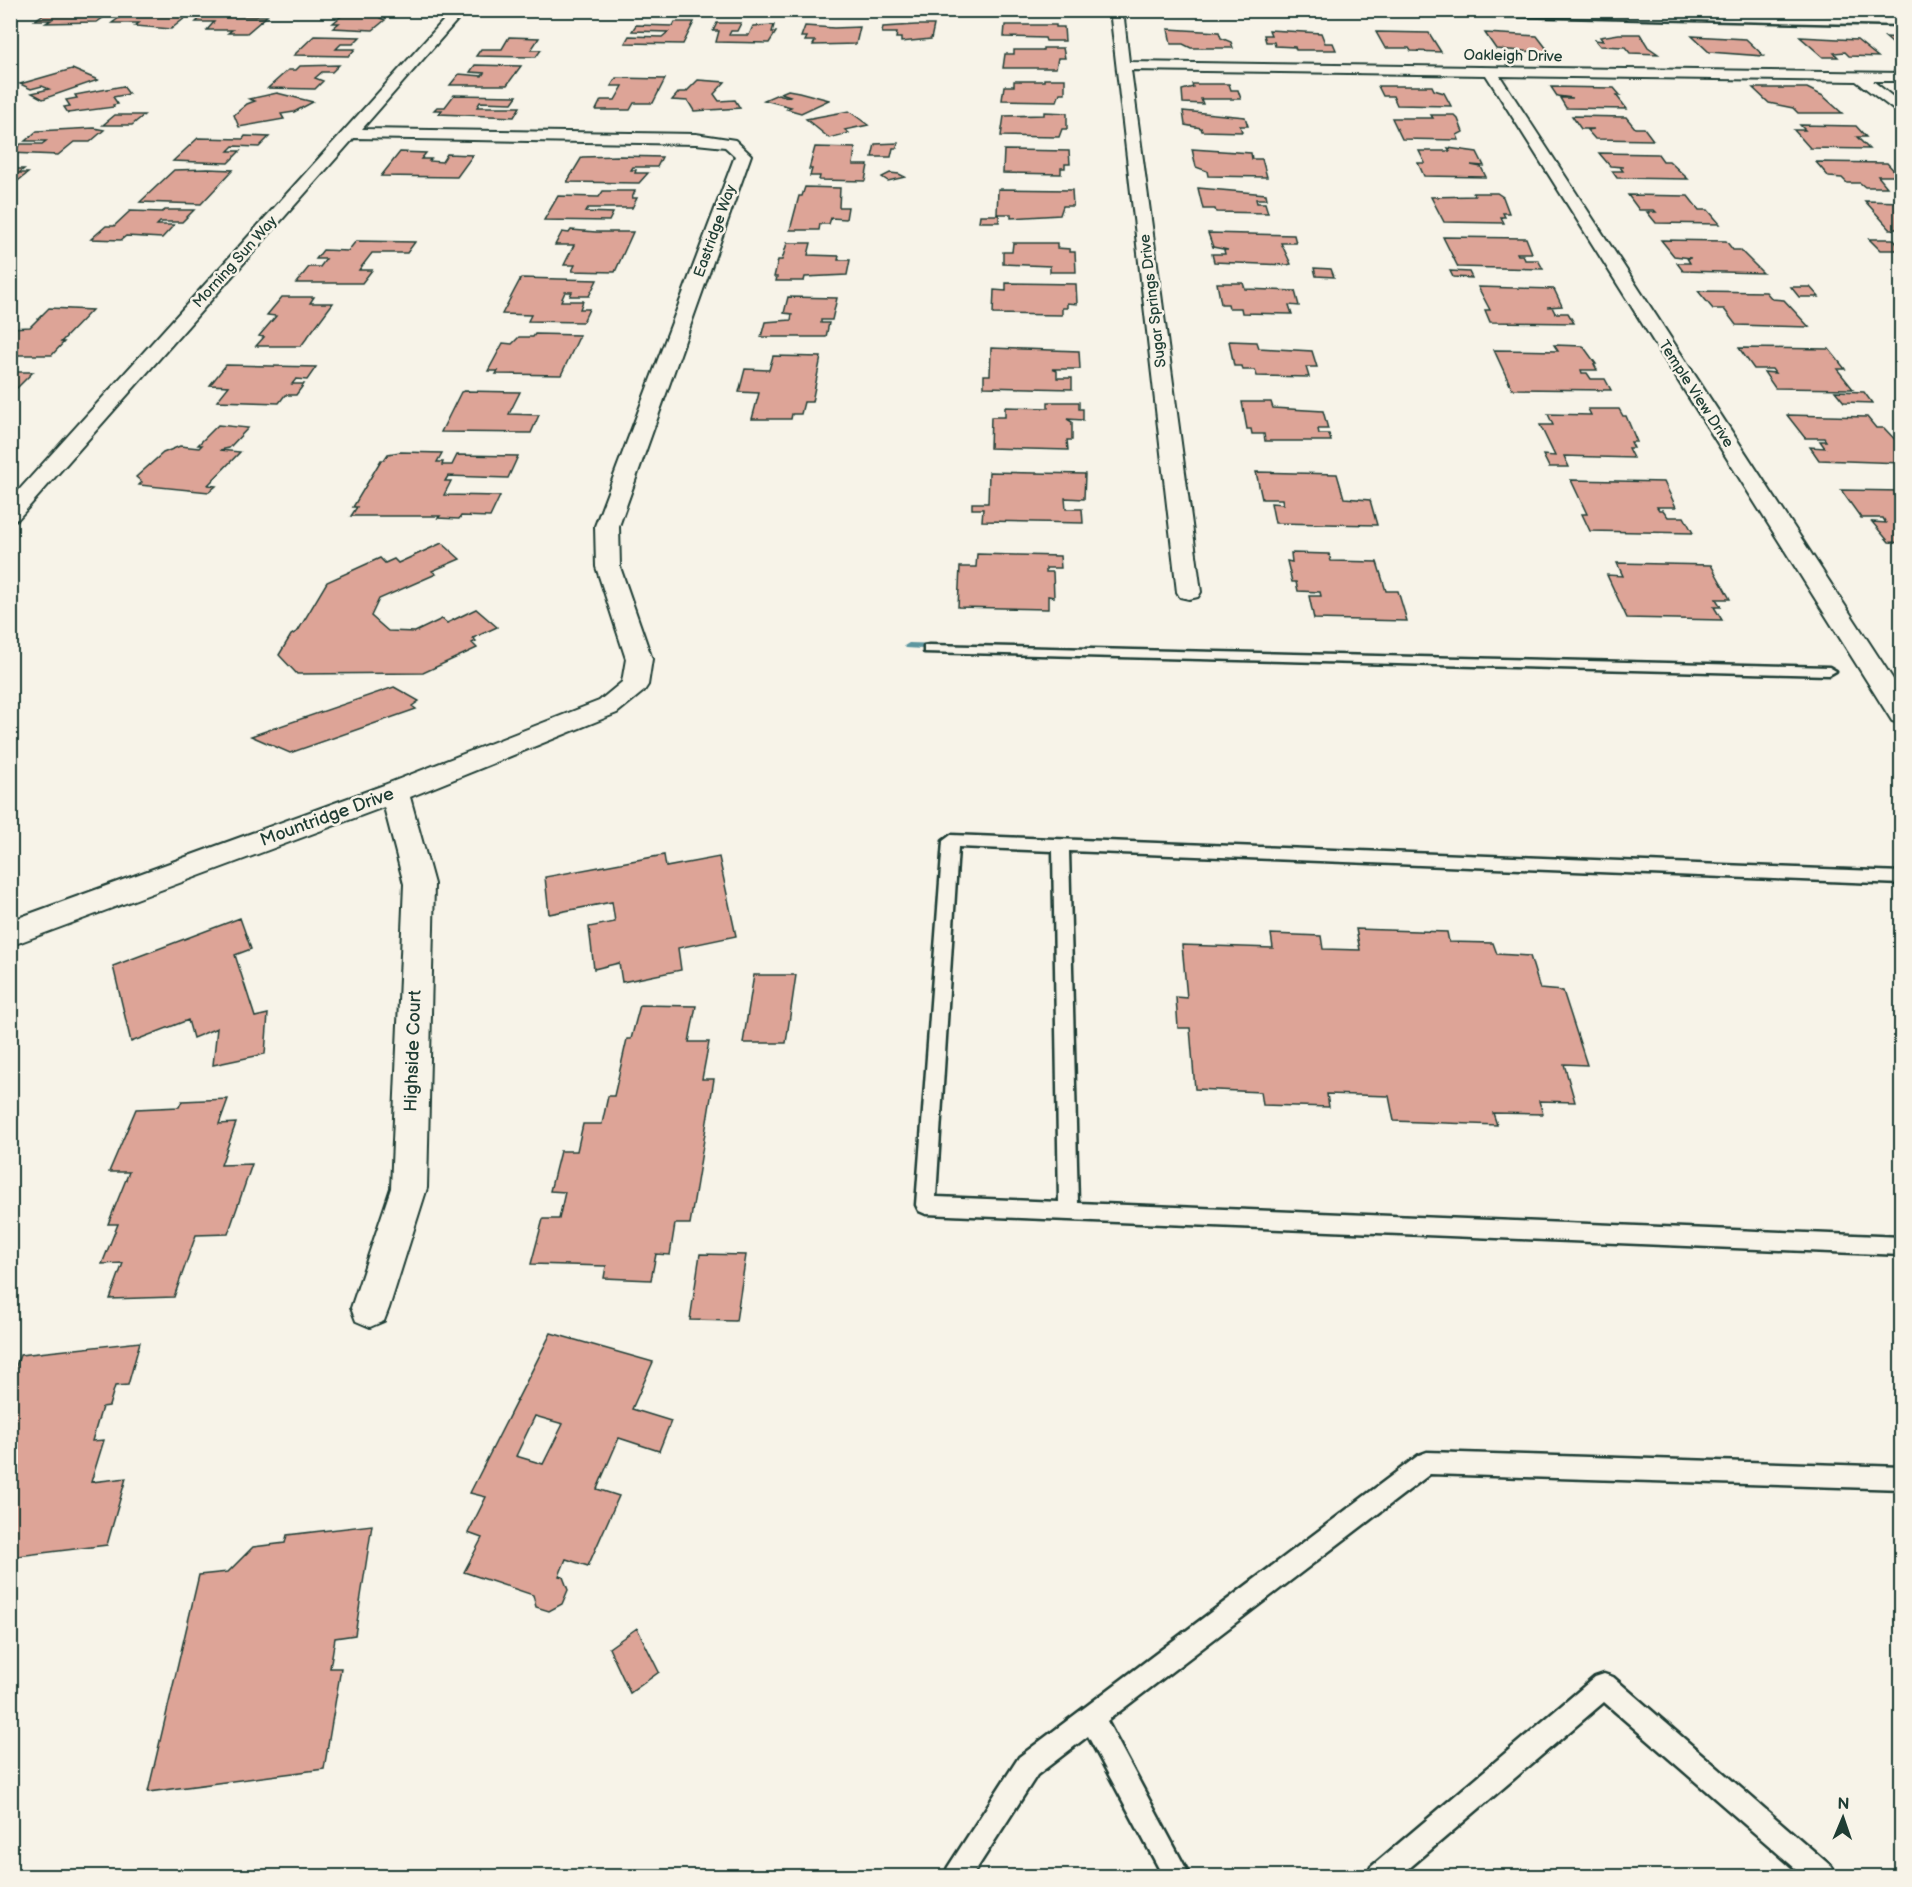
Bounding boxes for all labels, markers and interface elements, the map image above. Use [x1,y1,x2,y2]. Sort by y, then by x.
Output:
street label: Oakleigh Drive [1463,46,1563,66]
street label: Eastridge Way [689,182,741,280]
street label: Morning Sun Way [189,212,281,312]
street label: Sugar Springs Drive [1135,233,1171,369]
street label: Temple View Drive [1654,337,1738,451]
street label: Mountridge Drive [257,783,397,851]
street label: Highside Court [400,989,426,1112]
north arrow [1813,1788,1873,1848]
text: N [1837,1795,1850,1814]

